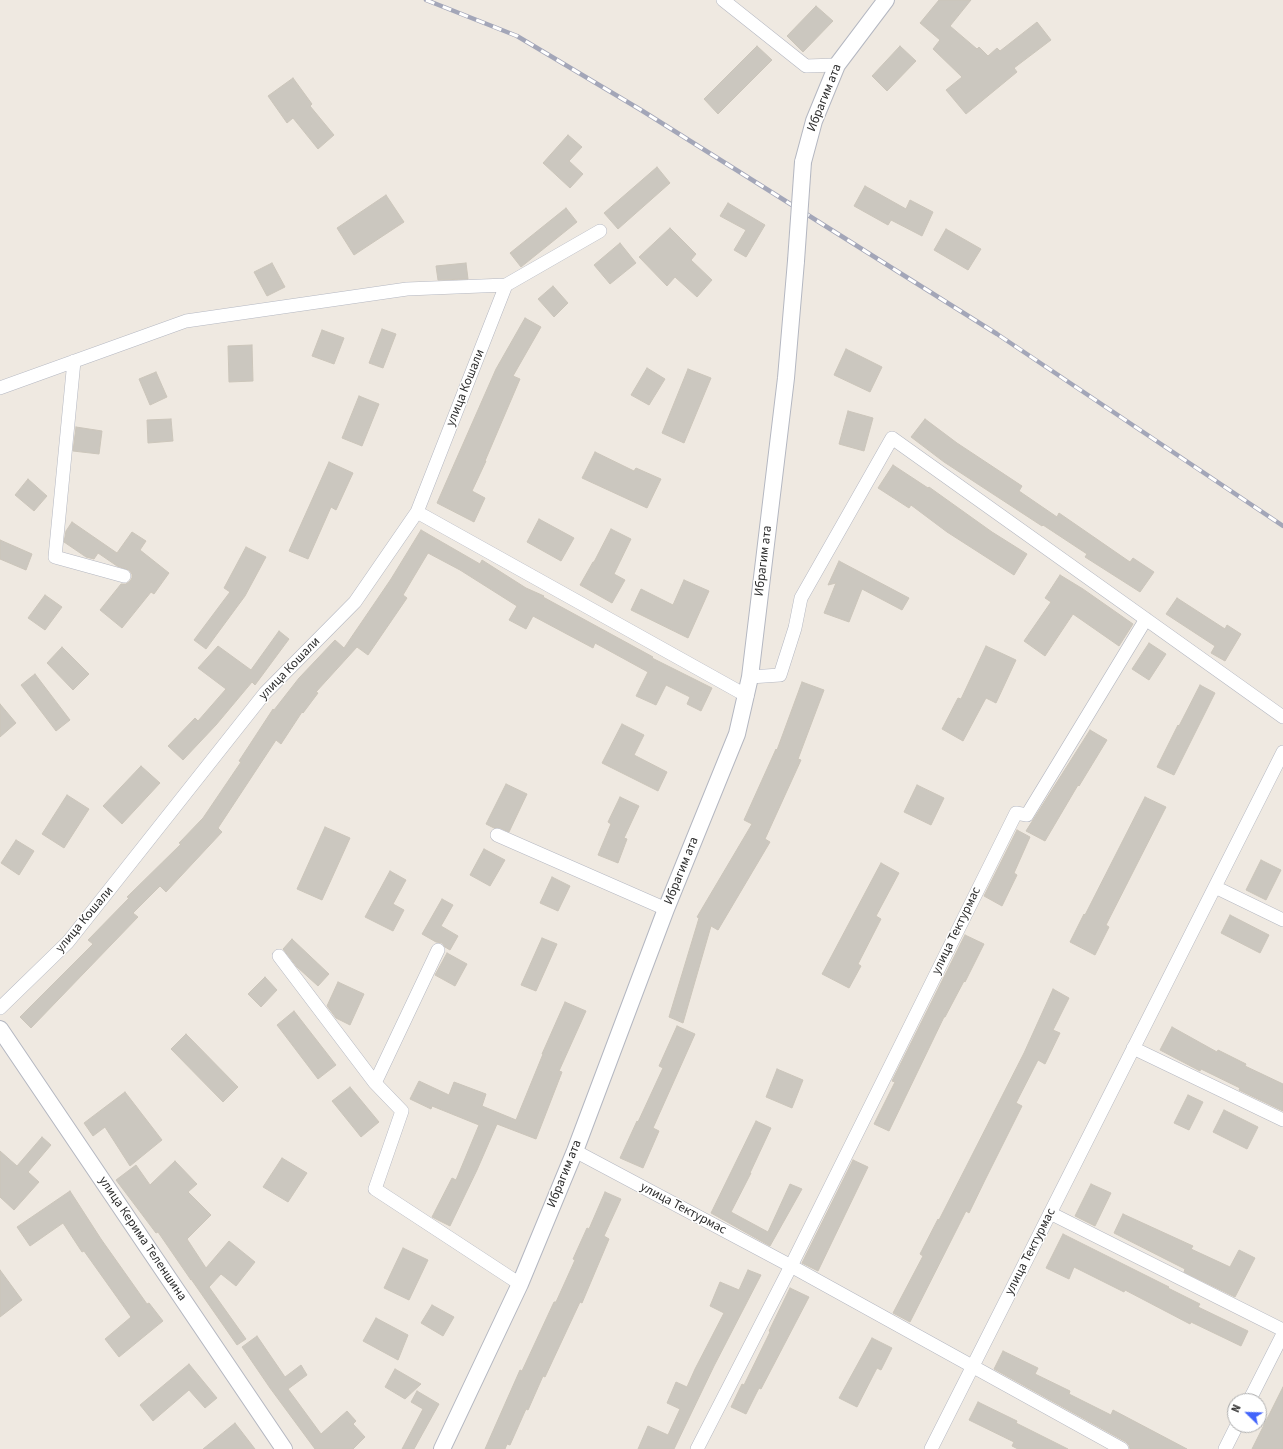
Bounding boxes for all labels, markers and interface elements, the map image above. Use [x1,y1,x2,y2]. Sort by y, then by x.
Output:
street label: Ибрагим ата [804,62,846,134]
street label: улица Кошали [443,347,489,429]
street label: Ибрагим ата [752,525,776,597]
street label: улица Кошали [256,634,324,704]
street label: Ибрагим ата [661,835,703,907]
street label: улица Кошали [53,884,117,956]
street label: улица Тектурмас [929,885,985,977]
street label: Ибрагим ата [544,1138,586,1210]
street label: улица Керима Теленшина [95,1174,189,1304]
street label: улица Тектурмас [637,1180,729,1238]
street label: улица Тектурмас [1002,1206,1060,1298]
north arrow [1227,1393,1267,1433]
text: N [1228,1402,1245,1415]

